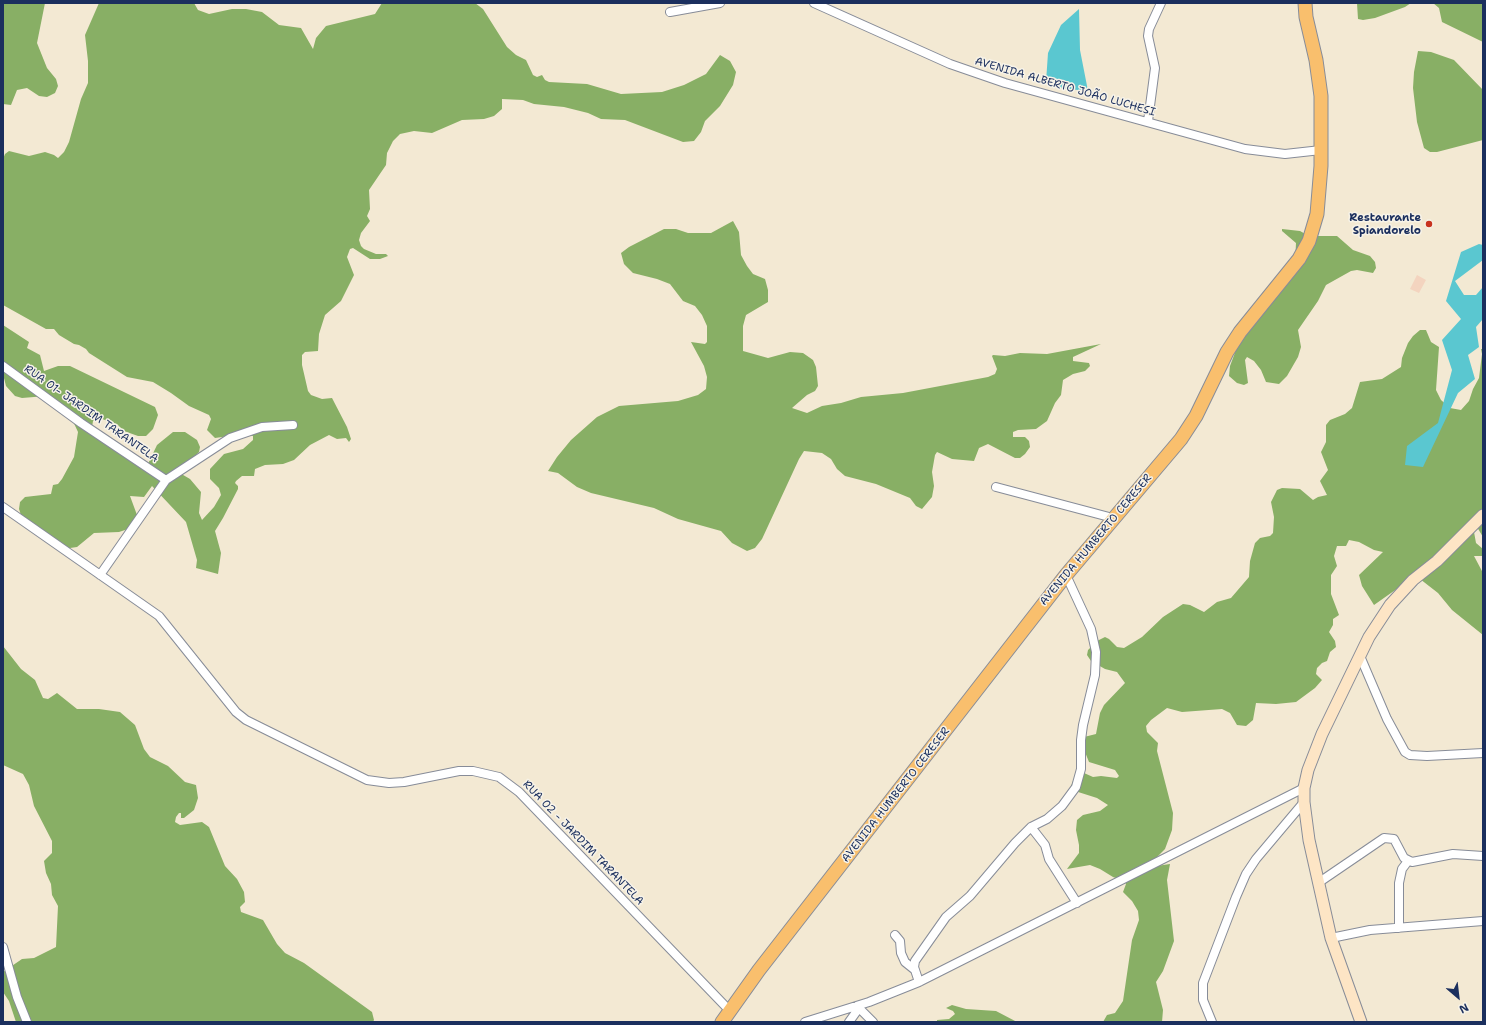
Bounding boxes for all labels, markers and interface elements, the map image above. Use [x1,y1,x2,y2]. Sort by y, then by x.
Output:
street label: AVENIDA ALBERTO JOÃO LUCHESI [973,55,1157,119]
place label: Restaurante Spiandorelo [1349,211,1421,237]
marker: Restaurante Spiandorelo [1424,219,1434,229]
street label: RUA 01- JARDIM TARANTELA [21,362,161,466]
street label: AVENIDA HUMBERTO CERESER [1037,472,1155,608]
street label: AVENIDA HUMBERTO CERESER [839,725,953,865]
street label: RUA 02 - JARDIM TARANTELA [520,778,646,908]
north arrow [1438,977,1478,1017]
text: N [1456,999,1471,1017]

